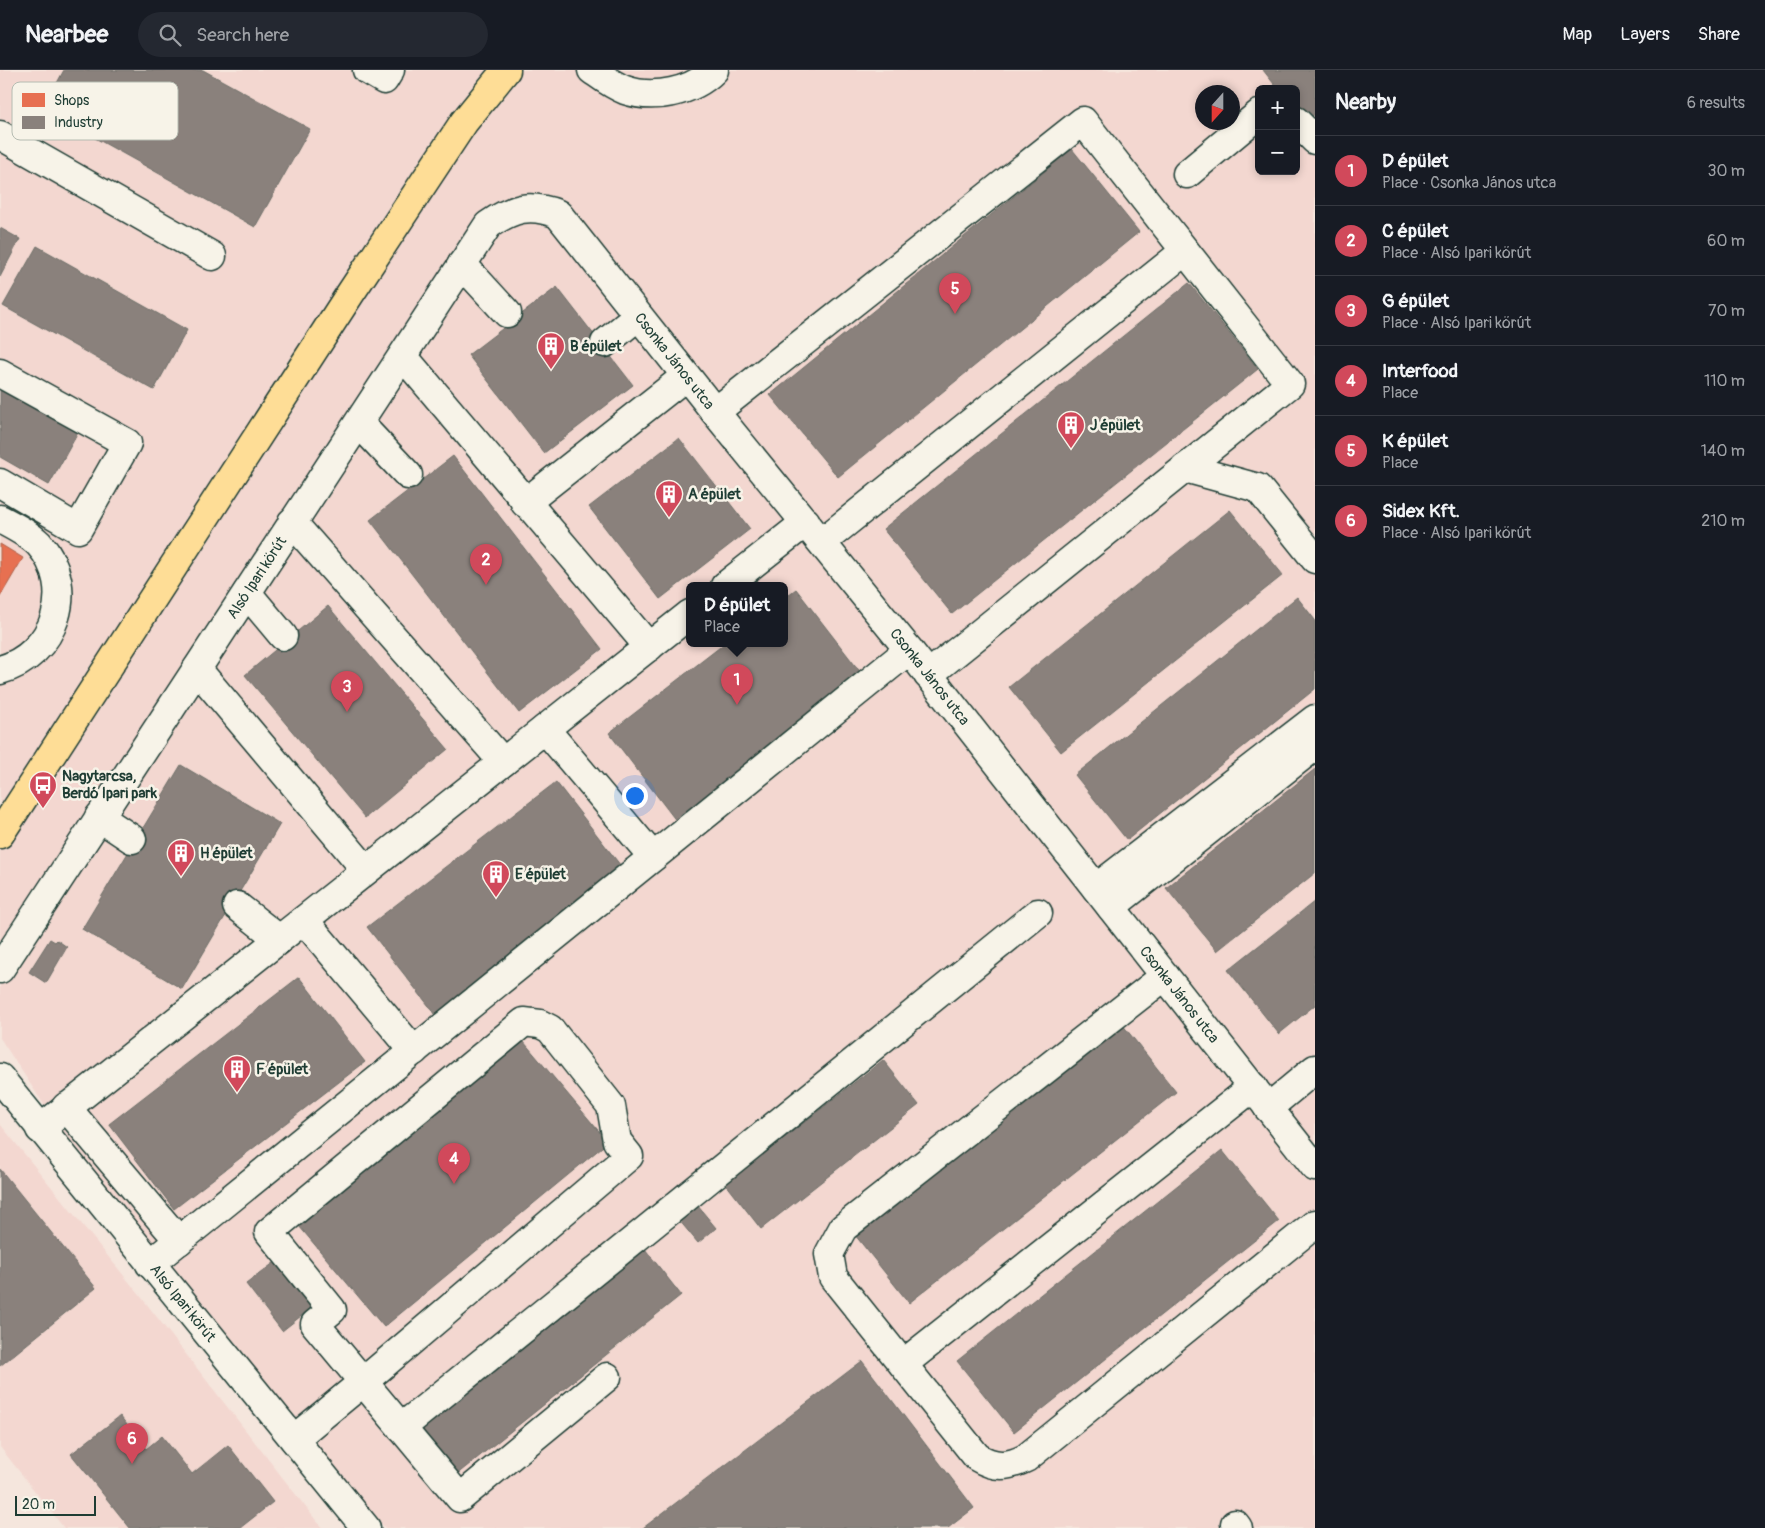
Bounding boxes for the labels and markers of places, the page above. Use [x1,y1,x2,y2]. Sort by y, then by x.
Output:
pin: 5 [939,273,971,314]
building icon: B épület [536,331,566,370]
place label: B épület [570,337,623,356]
building icon: J épület [1056,410,1086,449]
place label: J épület [1090,416,1141,435]
building icon: A épület [654,479,684,518]
place label: A épület [688,485,742,504]
pin: 2 [470,544,502,585]
pin: 1 [721,664,753,705]
pin: 3 [331,671,363,712]
place label: Nagytarcsa, Berdó Ipari park [62,767,158,803]
bus stop icon: Nagytarcsa, Berdó Ipari park [28,770,58,809]
building icon: H épület [166,838,196,877]
place label: H épület [200,844,254,863]
building icon: E épület [481,859,511,898]
place label: E épület [515,865,567,884]
building icon: F épület [222,1054,252,1093]
place label: F épület [256,1060,309,1079]
pin: 4 [438,1143,470,1184]
pin: 6 [116,1423,148,1464]

